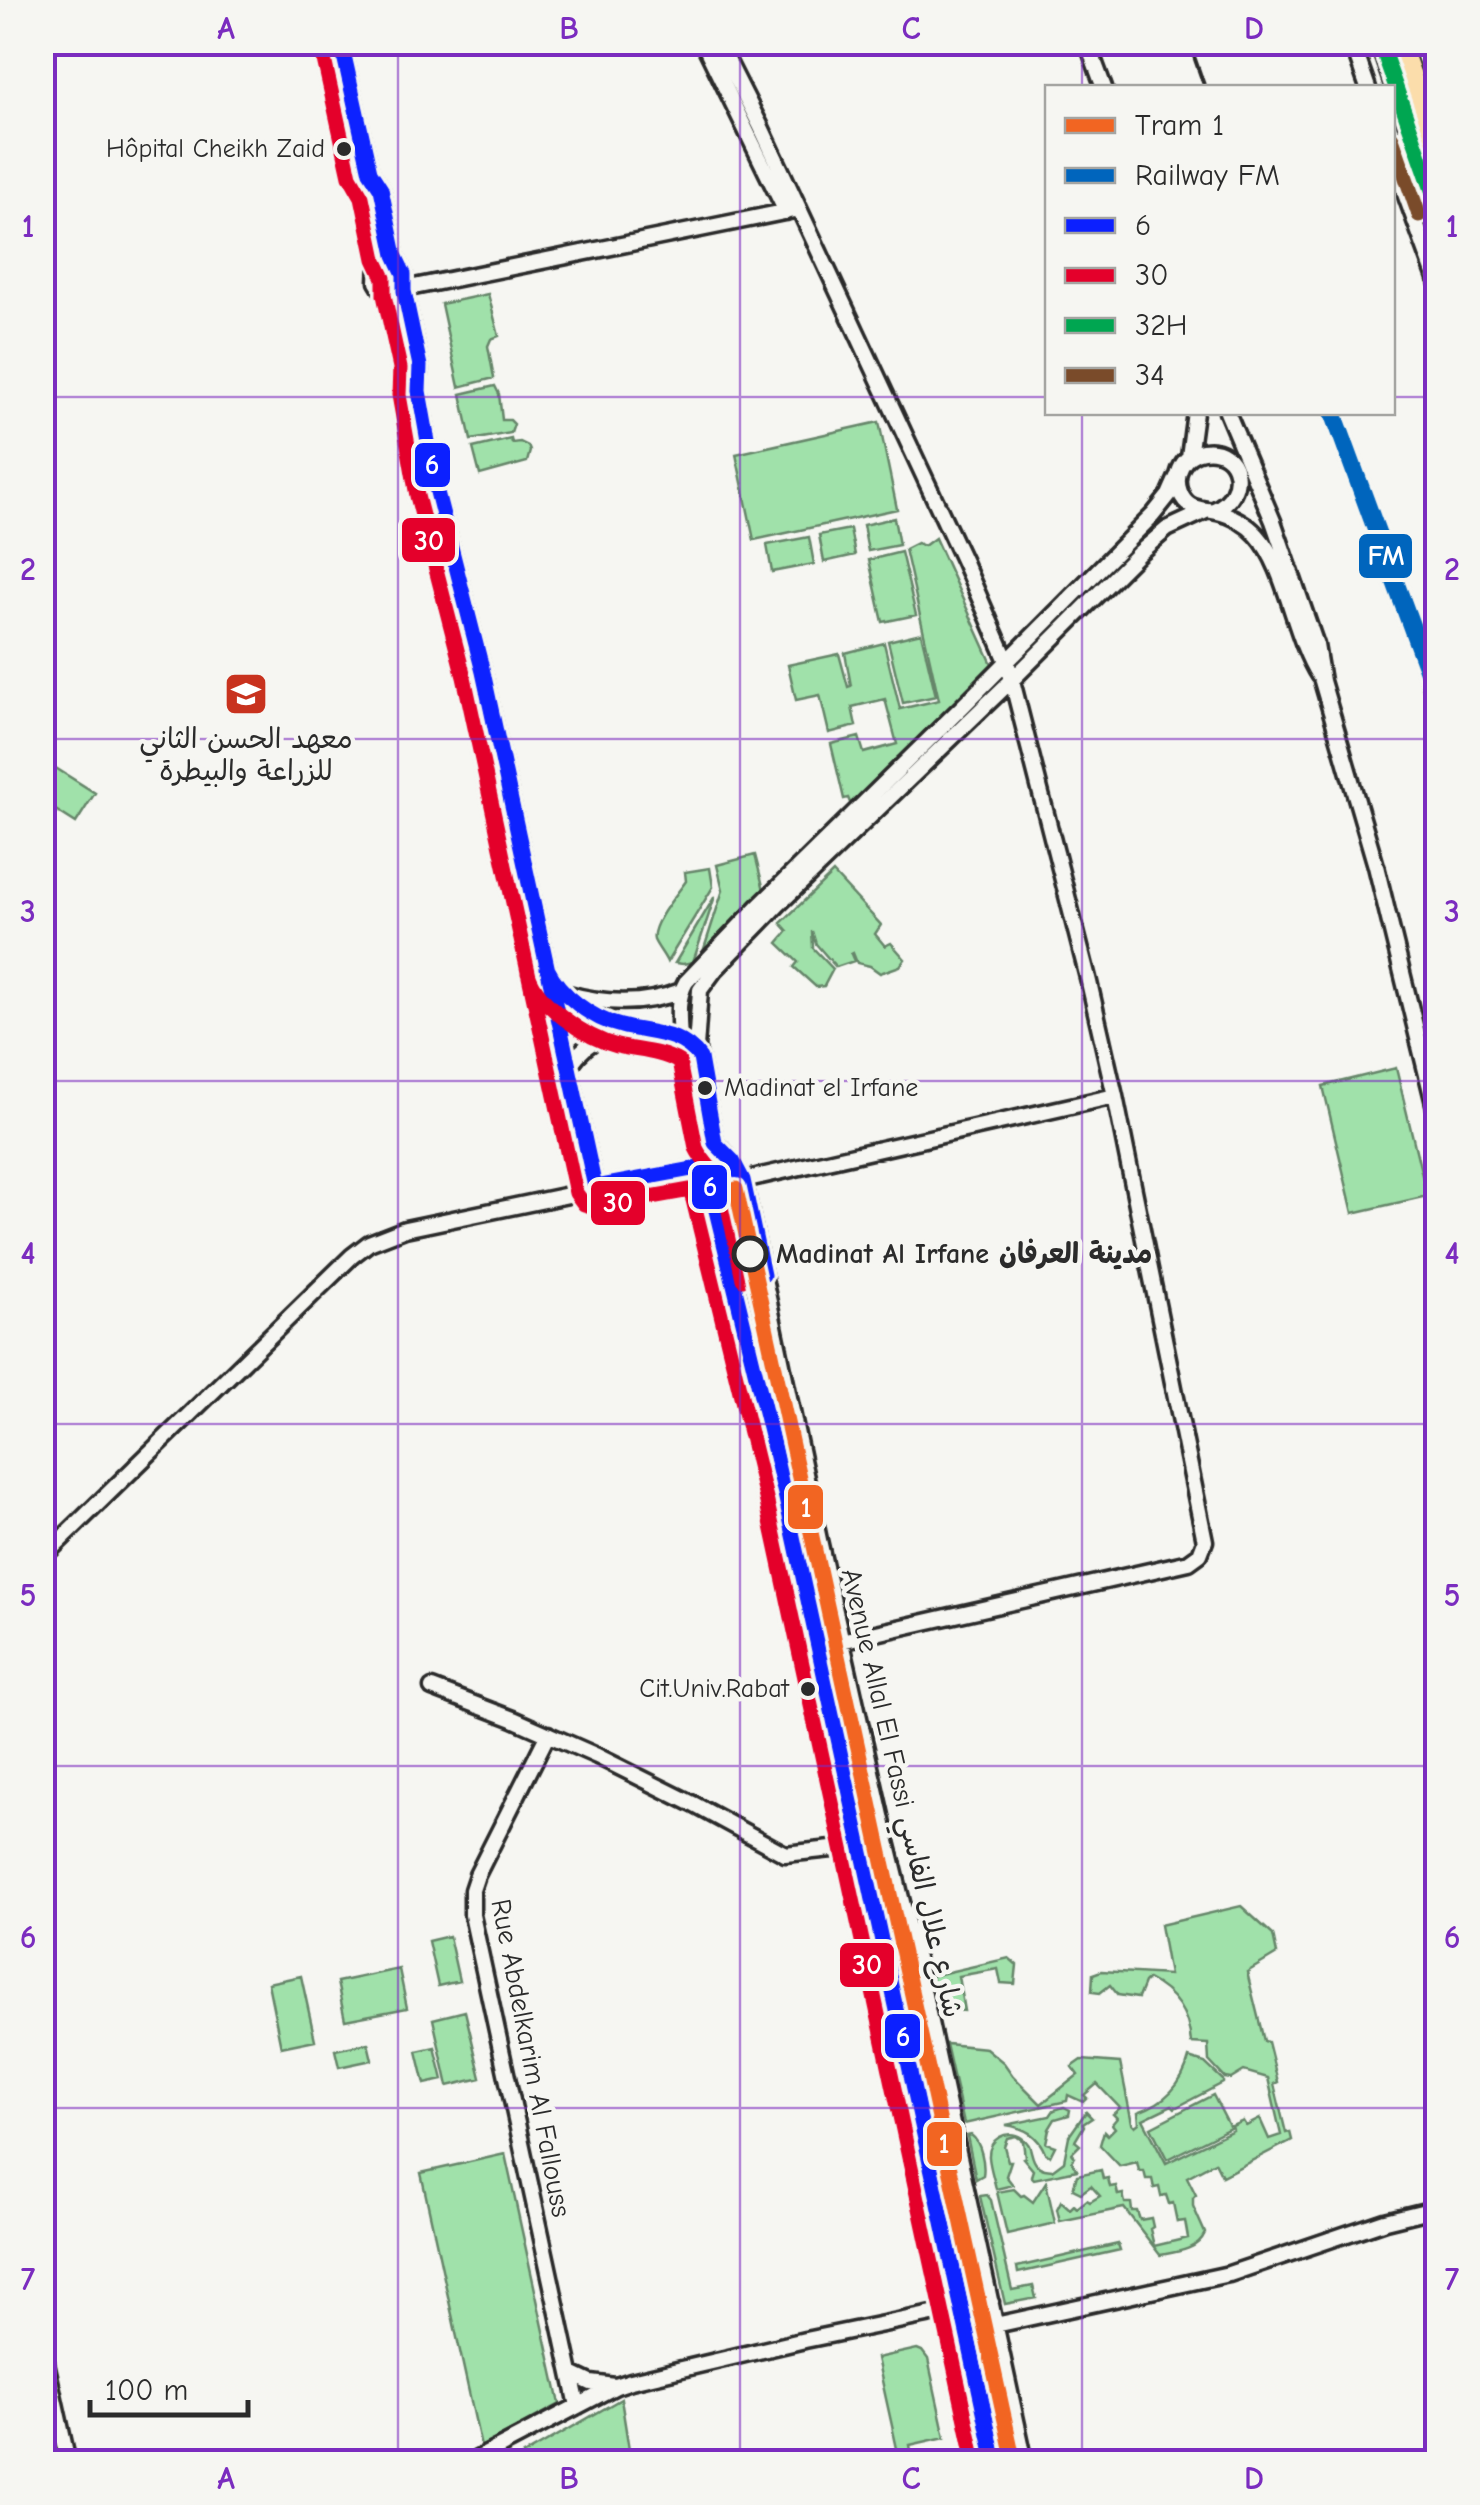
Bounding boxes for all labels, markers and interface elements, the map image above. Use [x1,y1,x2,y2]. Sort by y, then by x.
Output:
text: A [217,10,235,47]
text: B [559,10,579,47]
text: C [901,10,921,47]
text: D [1244,10,1264,47]
legend [1045,85,1395,415]
text: Tram 1 [1135,108,1224,143]
place label: Hôpital Cheikh Zaid [106,134,325,164]
marker: Hôpital Cheikh Zaid [334,139,354,159]
text: Railway FM [1135,158,1280,193]
text: 1 [22,208,34,245]
text: 6 [1135,208,1151,243]
text: 1 [1446,208,1458,245]
text: 30 [1135,258,1168,293]
text: 32H [1135,308,1188,343]
text: 34 [1135,358,1165,393]
line badge: 6 [413,441,452,489]
text: 6 [425,449,439,481]
line badge: 30 [400,516,457,564]
text: 30 [414,525,444,557]
line badge: FM [1357,532,1414,580]
text: FM [1367,540,1405,572]
text: 2 [20,551,36,588]
text: 2 [1444,551,1460,588]
school or university icon: معهد الحسن الثاني للزراعة والبيطرة [223,671,269,717]
place label: معهد الحسن الثاني للزراعة والبيطرة [139,723,353,788]
text: 3 [20,893,36,930]
text: 3 [1444,893,1460,930]
place label: Madinat el Irfane [724,1073,918,1103]
marker: Madinat el Irfane [695,1078,715,1098]
line badge: 6 [690,1163,729,1211]
text: 6 [703,1171,717,1203]
line badge: 30 [589,1179,647,1227]
text: 30 [603,1187,633,1219]
text: 4 [20,1235,36,1272]
text: 4 [1444,1235,1460,1272]
marker: Madinat Al Irfane مدينة العرفان [733,1237,767,1271]
place label: Madinat Al Irfane مدينة العرفان [776,1238,1152,1270]
line badge: 1 [786,1483,825,1531]
text: 1 [800,1492,812,1524]
street label: Avenue Allal El Fassi شارع علال الفاسي [827,1565,969,2022]
text: 5 [20,1577,37,1614]
text: 5 [1444,1577,1461,1614]
place label: Cit.Univ.Rabat [639,1674,791,1704]
marker: Cit.Univ.Rabat [798,1679,818,1699]
street label: Rue Abdelkarim Al Fallouss [484,1896,578,2220]
text: 6 [20,1919,36,1956]
text: 6 [1444,1919,1460,1956]
line badge: 30 [838,1941,896,1989]
text: 30 [852,1949,882,1981]
line badge: 6 [883,2012,922,2060]
text: 6 [896,2021,910,2053]
line badge: 1 [925,2120,964,2168]
text: 1 [938,2128,950,2160]
text: 7 [21,2261,36,2298]
text: 7 [1445,2261,1460,2298]
scale bar [90,2355,248,2417]
text: 100 m [105,2373,188,2408]
text: A [217,2460,235,2497]
text: B [559,2460,579,2497]
text: C [901,2460,921,2497]
text: D [1244,2460,1264,2497]

